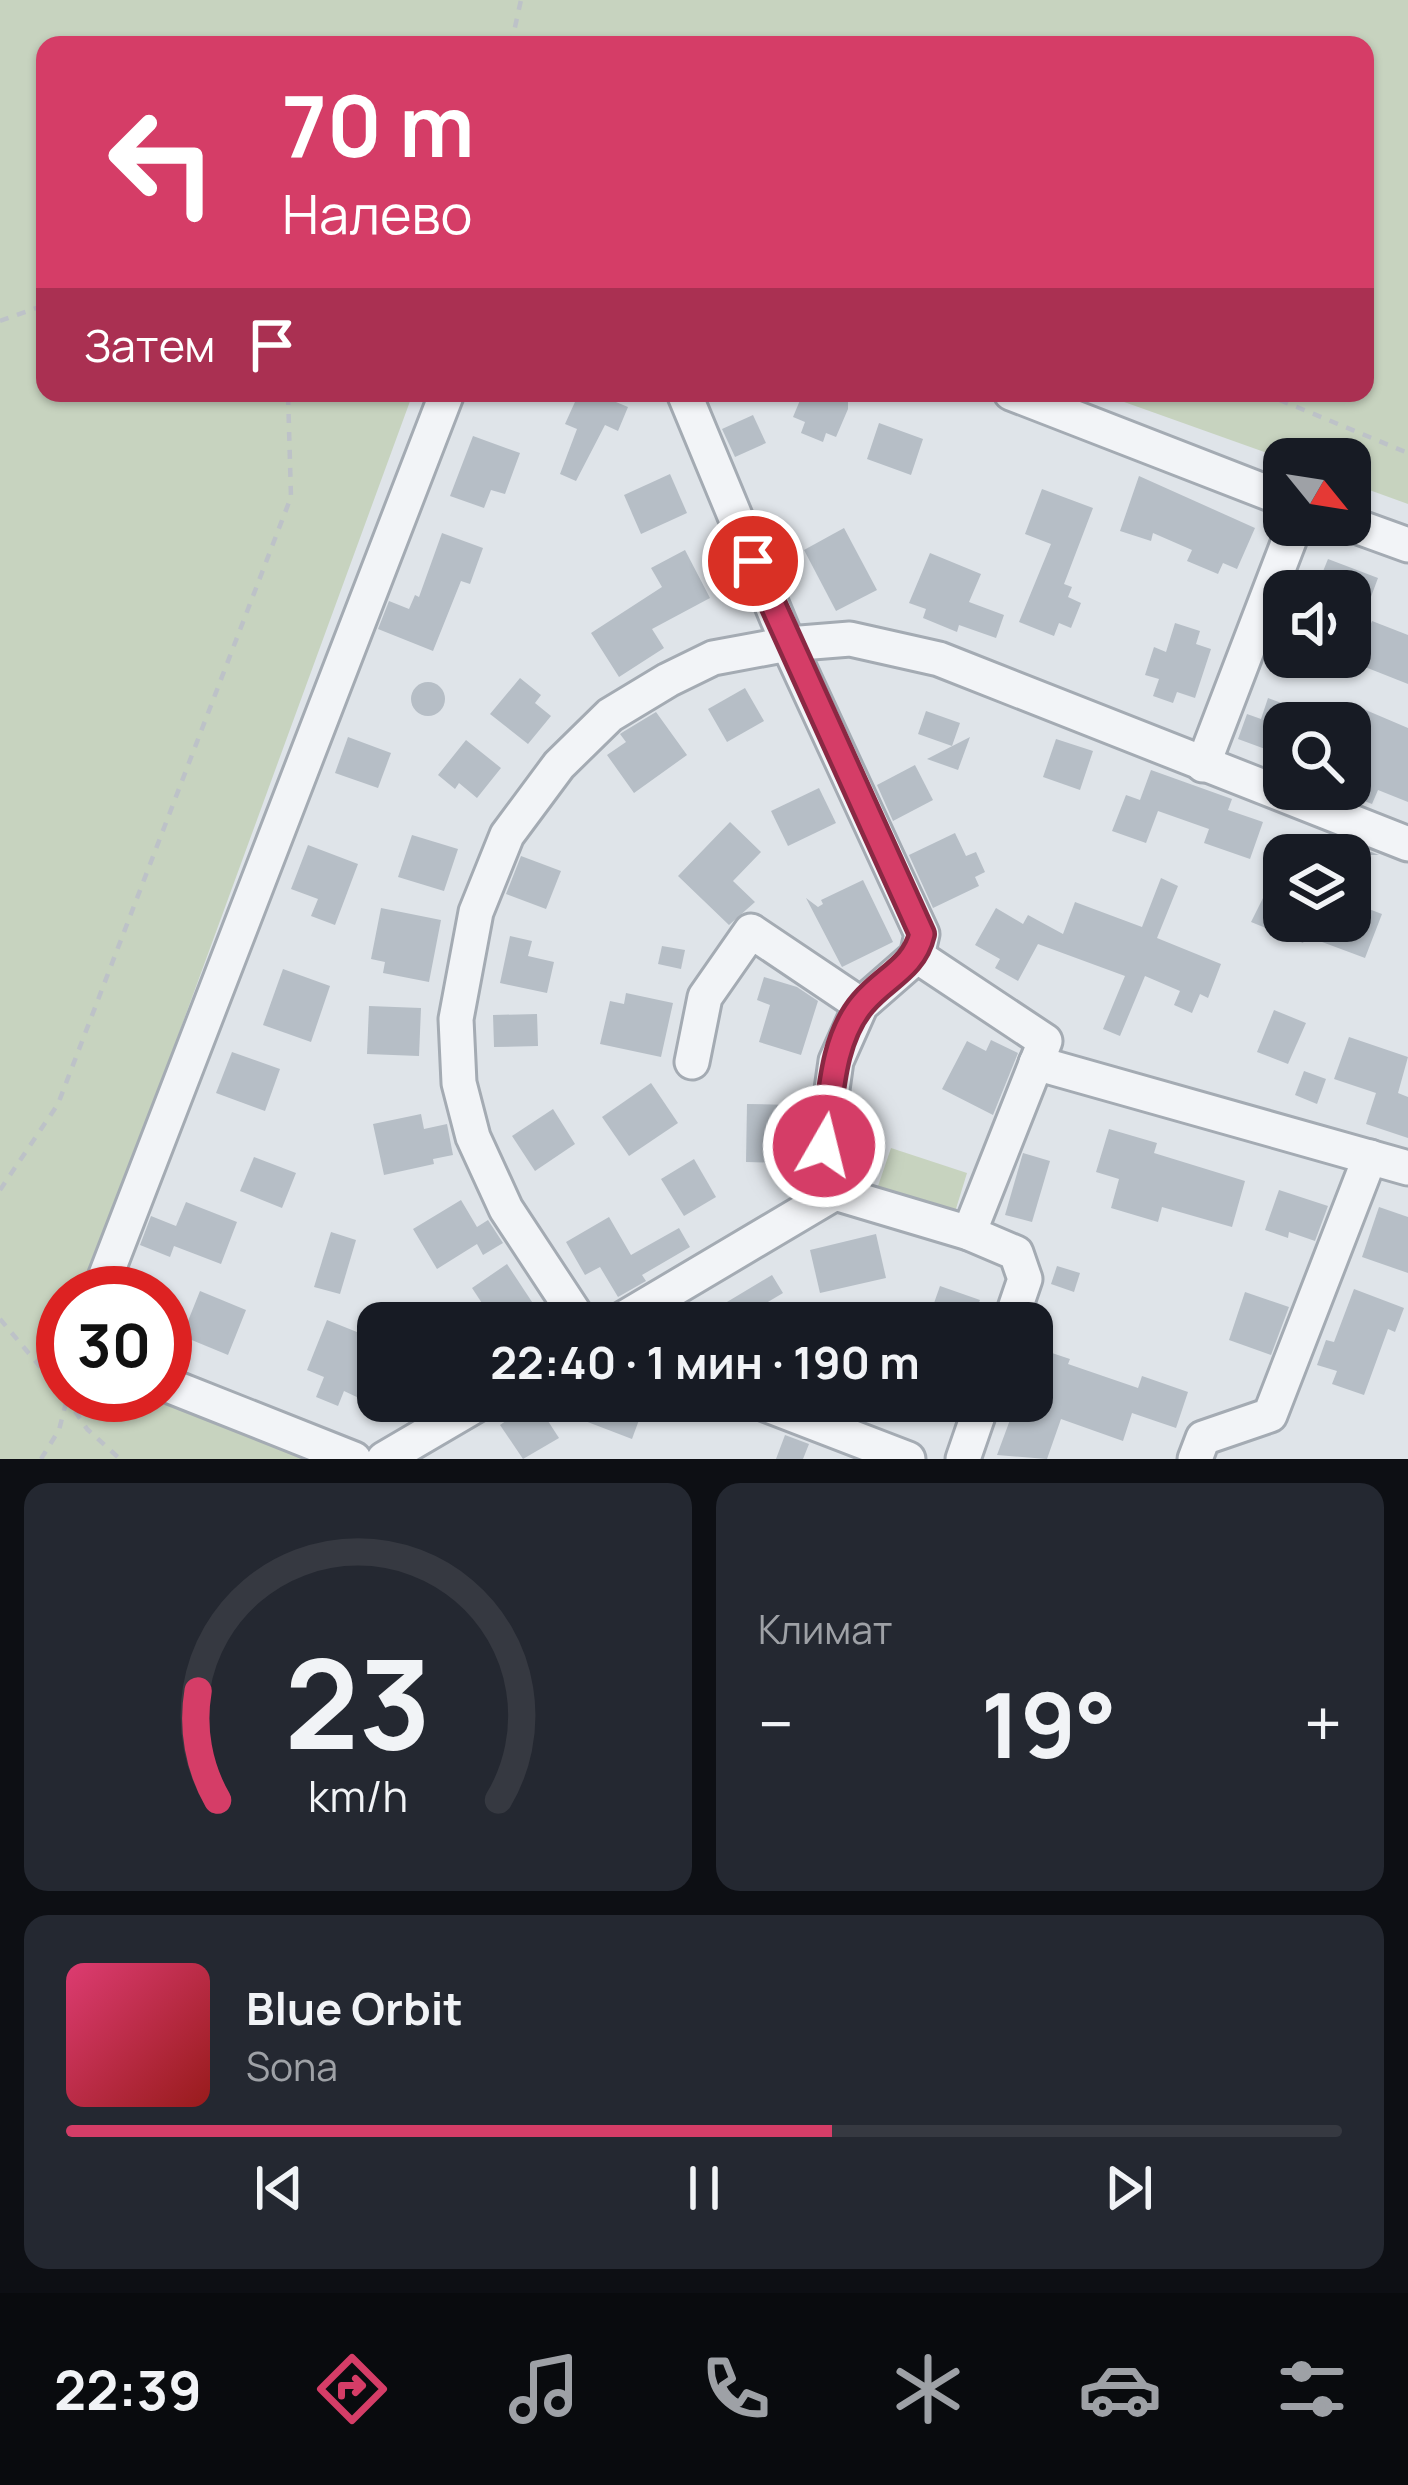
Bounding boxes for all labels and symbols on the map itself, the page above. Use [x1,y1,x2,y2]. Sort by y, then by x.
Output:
north arrow [1263,438,1371,546]
pin [702,510,804,612]
position arrow [761,1083,887,1209]
speed limit sign: 30 [36,1266,192,1422]

